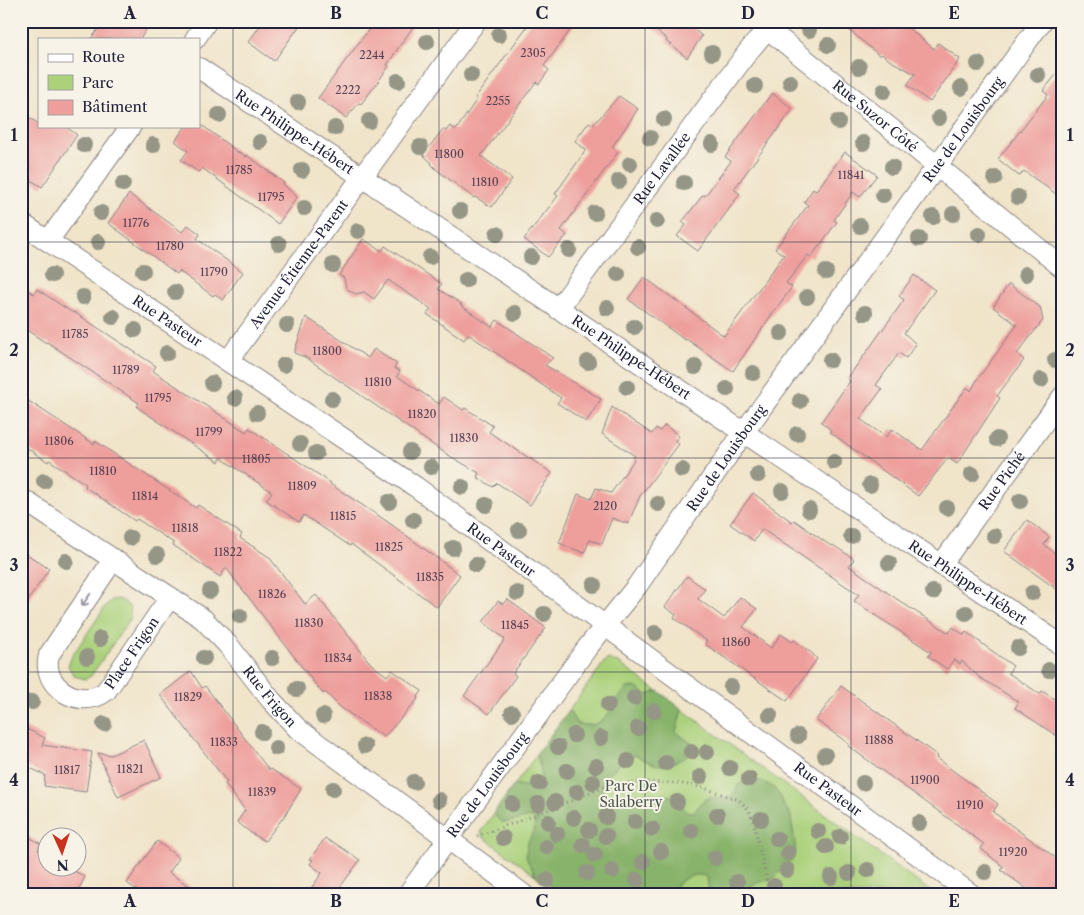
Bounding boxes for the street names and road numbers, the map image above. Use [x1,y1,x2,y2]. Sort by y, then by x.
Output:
street label: Rue de Louisbourg [919,73,1008,186]
street label: Rue Suzor Côté [829,76,922,156]
street label: Rue Philippe-Hébert [232,86,358,178]
street label: Rue Lavallée [629,128,695,208]
street label: Avenue Étienne-Parent [245,196,352,333]
street label: Rue Pasteur [129,291,206,351]
street label: Rue Philippe-Hébert [568,311,694,403]
street label: Rue de Louisbourg [683,401,770,515]
street label: Rue Piché [975,448,1029,513]
street label: Rue Pasteur [464,519,539,581]
street label: Rue Philippe-Hébert [905,536,1031,629]
street label: Place Frigon [101,613,163,693]
street label: Rue Frigon [239,662,301,731]
street label: Rue de Louisbourg [443,728,532,841]
street label: Rue Pasteur [790,758,866,820]

